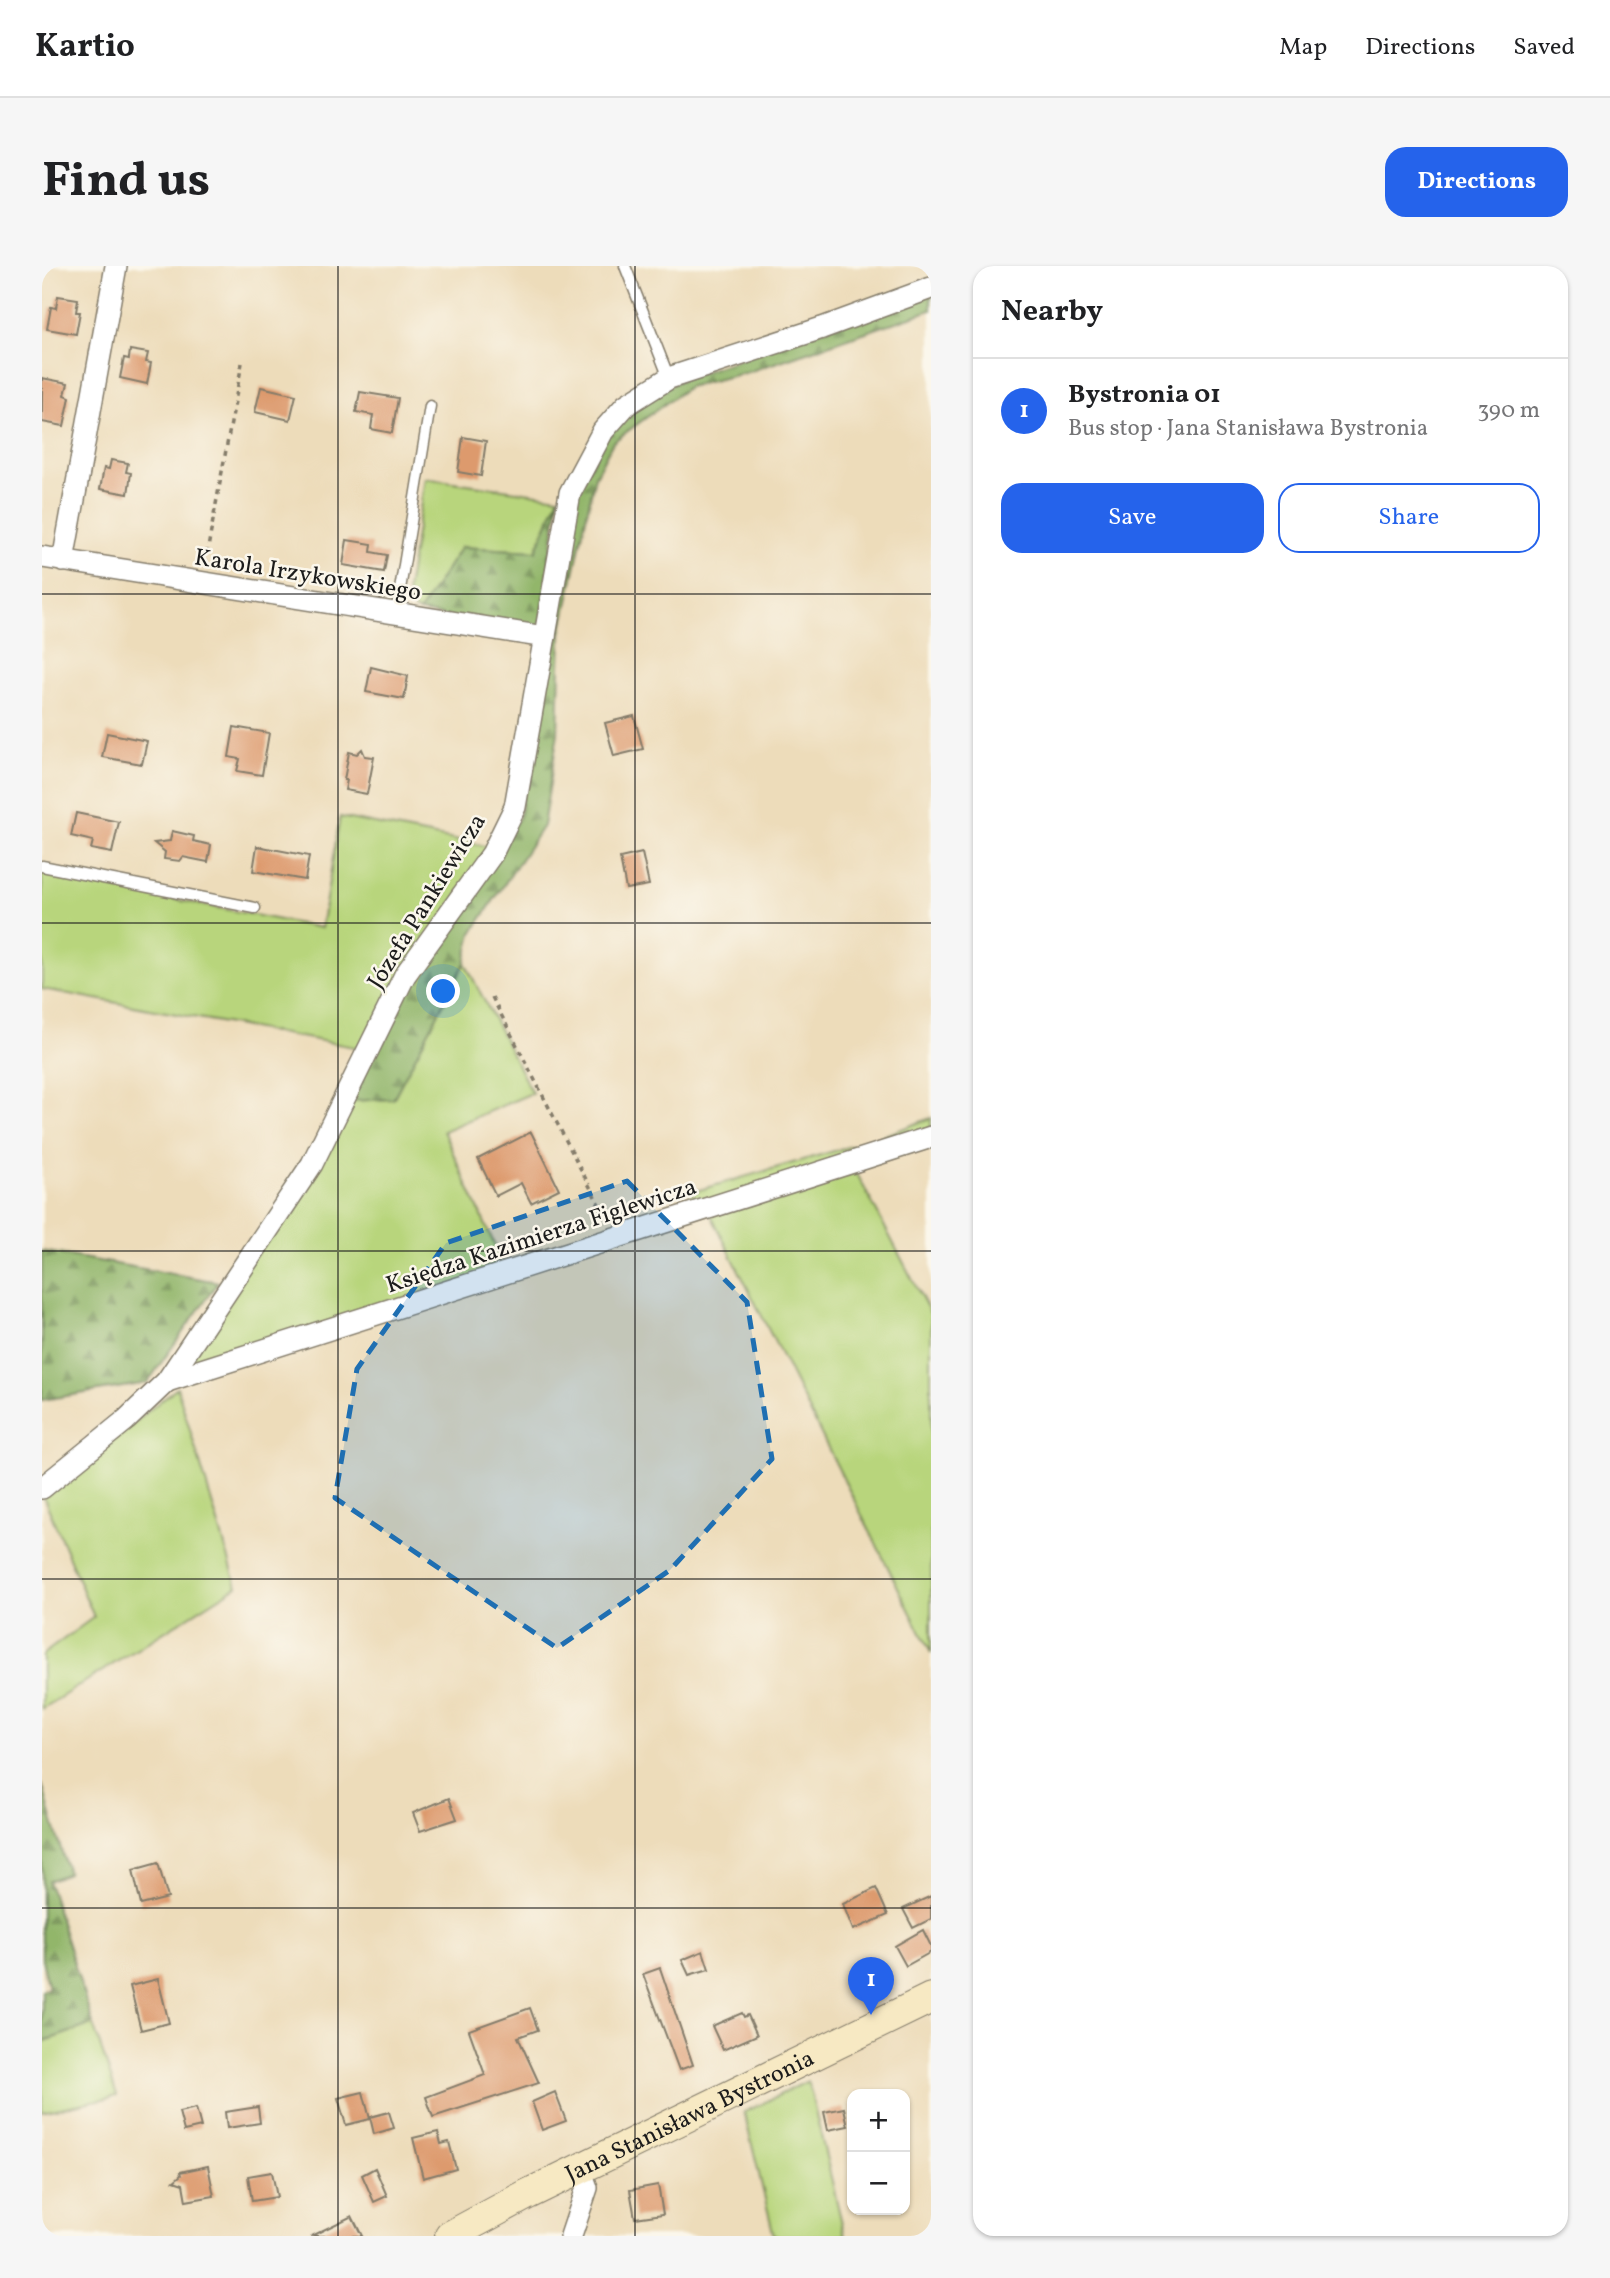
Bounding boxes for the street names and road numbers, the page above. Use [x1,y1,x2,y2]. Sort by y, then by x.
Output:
street label: Karola Irzykowskiego [192,541,423,611]
street label: Józefa Pankiewicza [360,808,495,996]
street label: Księdza Kazimierza Figlewicza [382,1171,701,1303]
street label: Jana Stanisława Bystronia [560,2042,821,2192]

